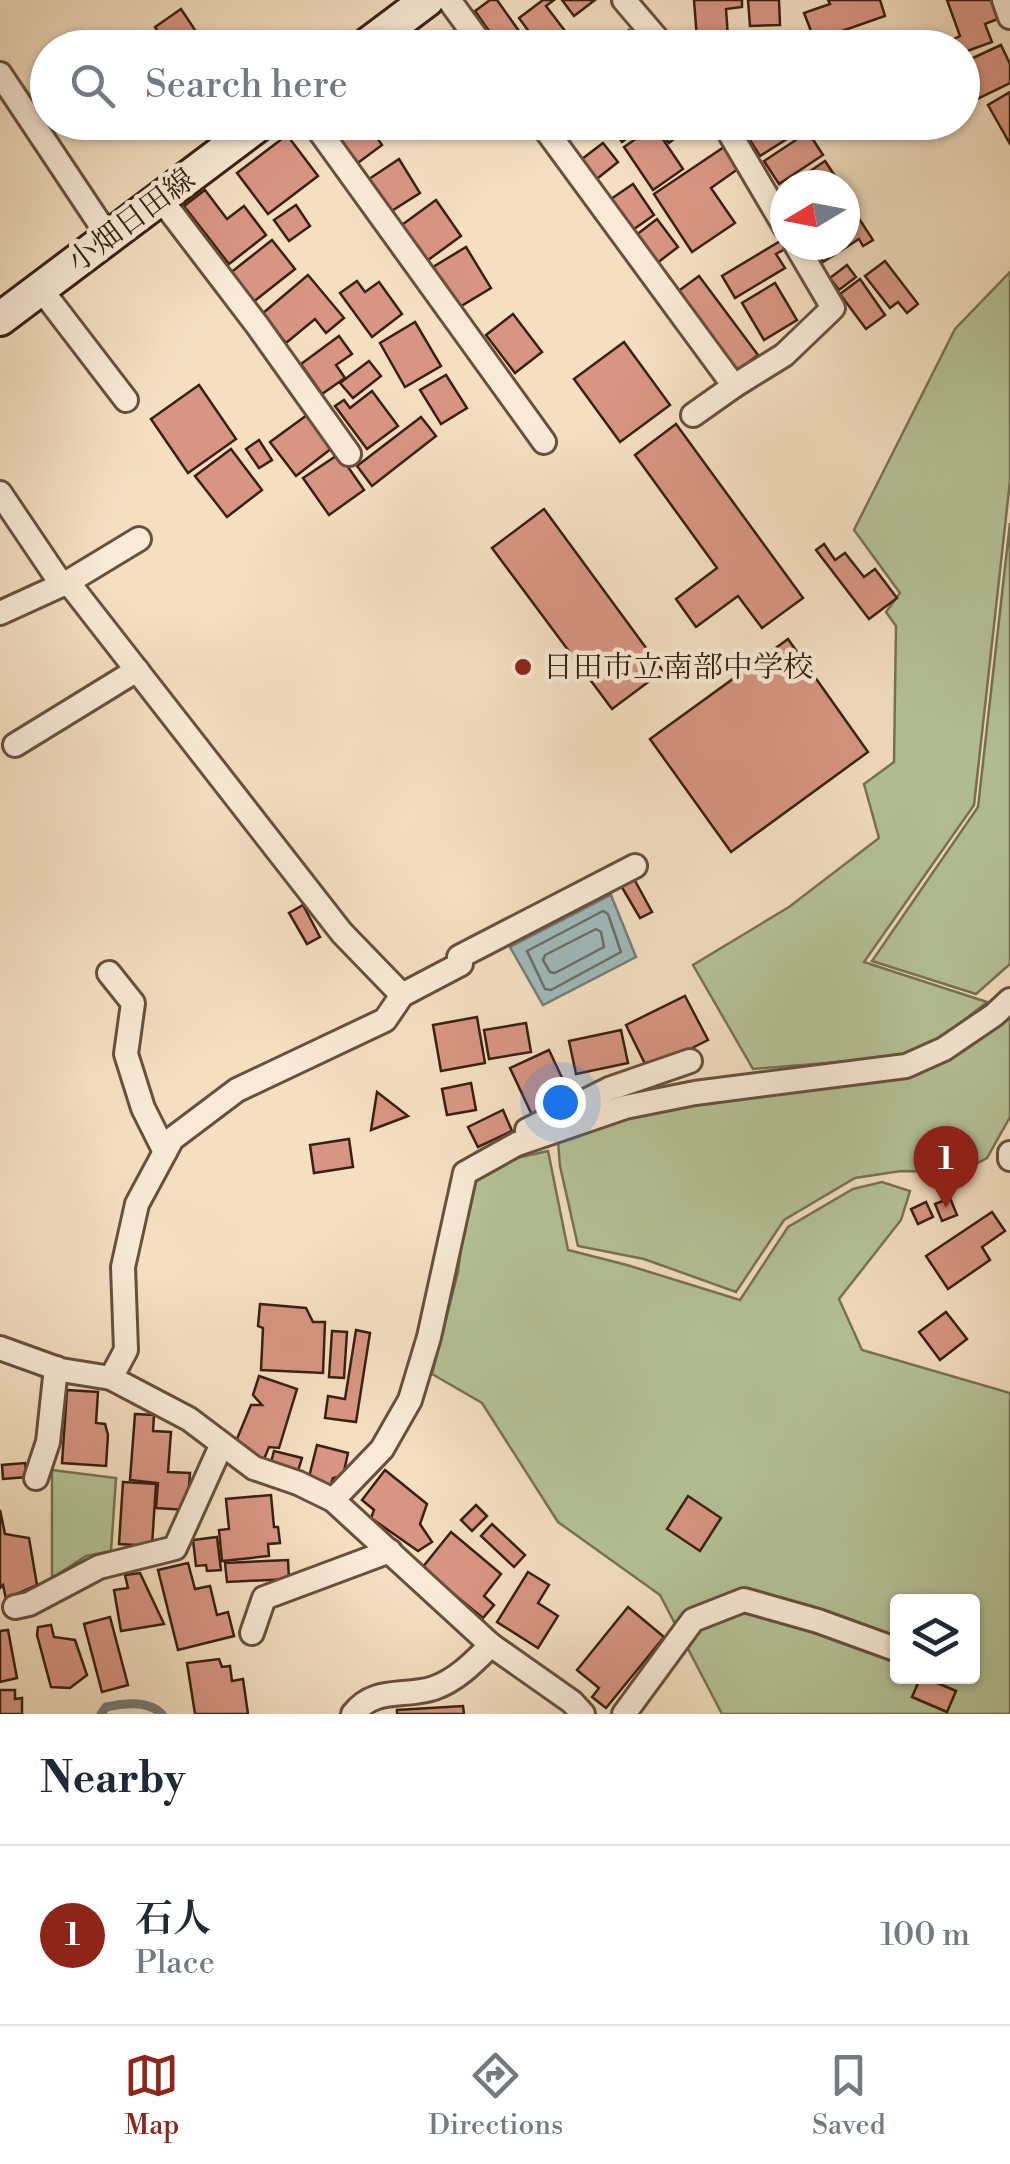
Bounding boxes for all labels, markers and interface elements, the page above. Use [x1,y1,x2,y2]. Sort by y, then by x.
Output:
search box [30,30,980,140]
icon: search [65,58,120,113]
text: Search here [145,62,348,109]
street label: 小畑日田線 [60,160,203,281]
north arrow [770,170,860,260]
place label: 日田市立南部中学校 [543,649,813,687]
marker: 日田市立南部中学校 [512,656,534,678]
your location [535,1077,586,1128]
pin: 1 [914,1126,978,1208]
map controls [890,1594,980,1684]
button: layers [890,1594,980,1684]
text: Nearby [40,1753,185,1806]
text: 石人 [135,1896,211,1943]
text: 1 [65,1915,80,1955]
text: 100 m [880,1915,970,1955]
text: Place [135,1943,215,1983]
tab: Map [124,2048,179,2143]
tab: Directions [428,2048,563,2143]
tab: Saved [812,2048,886,2143]

